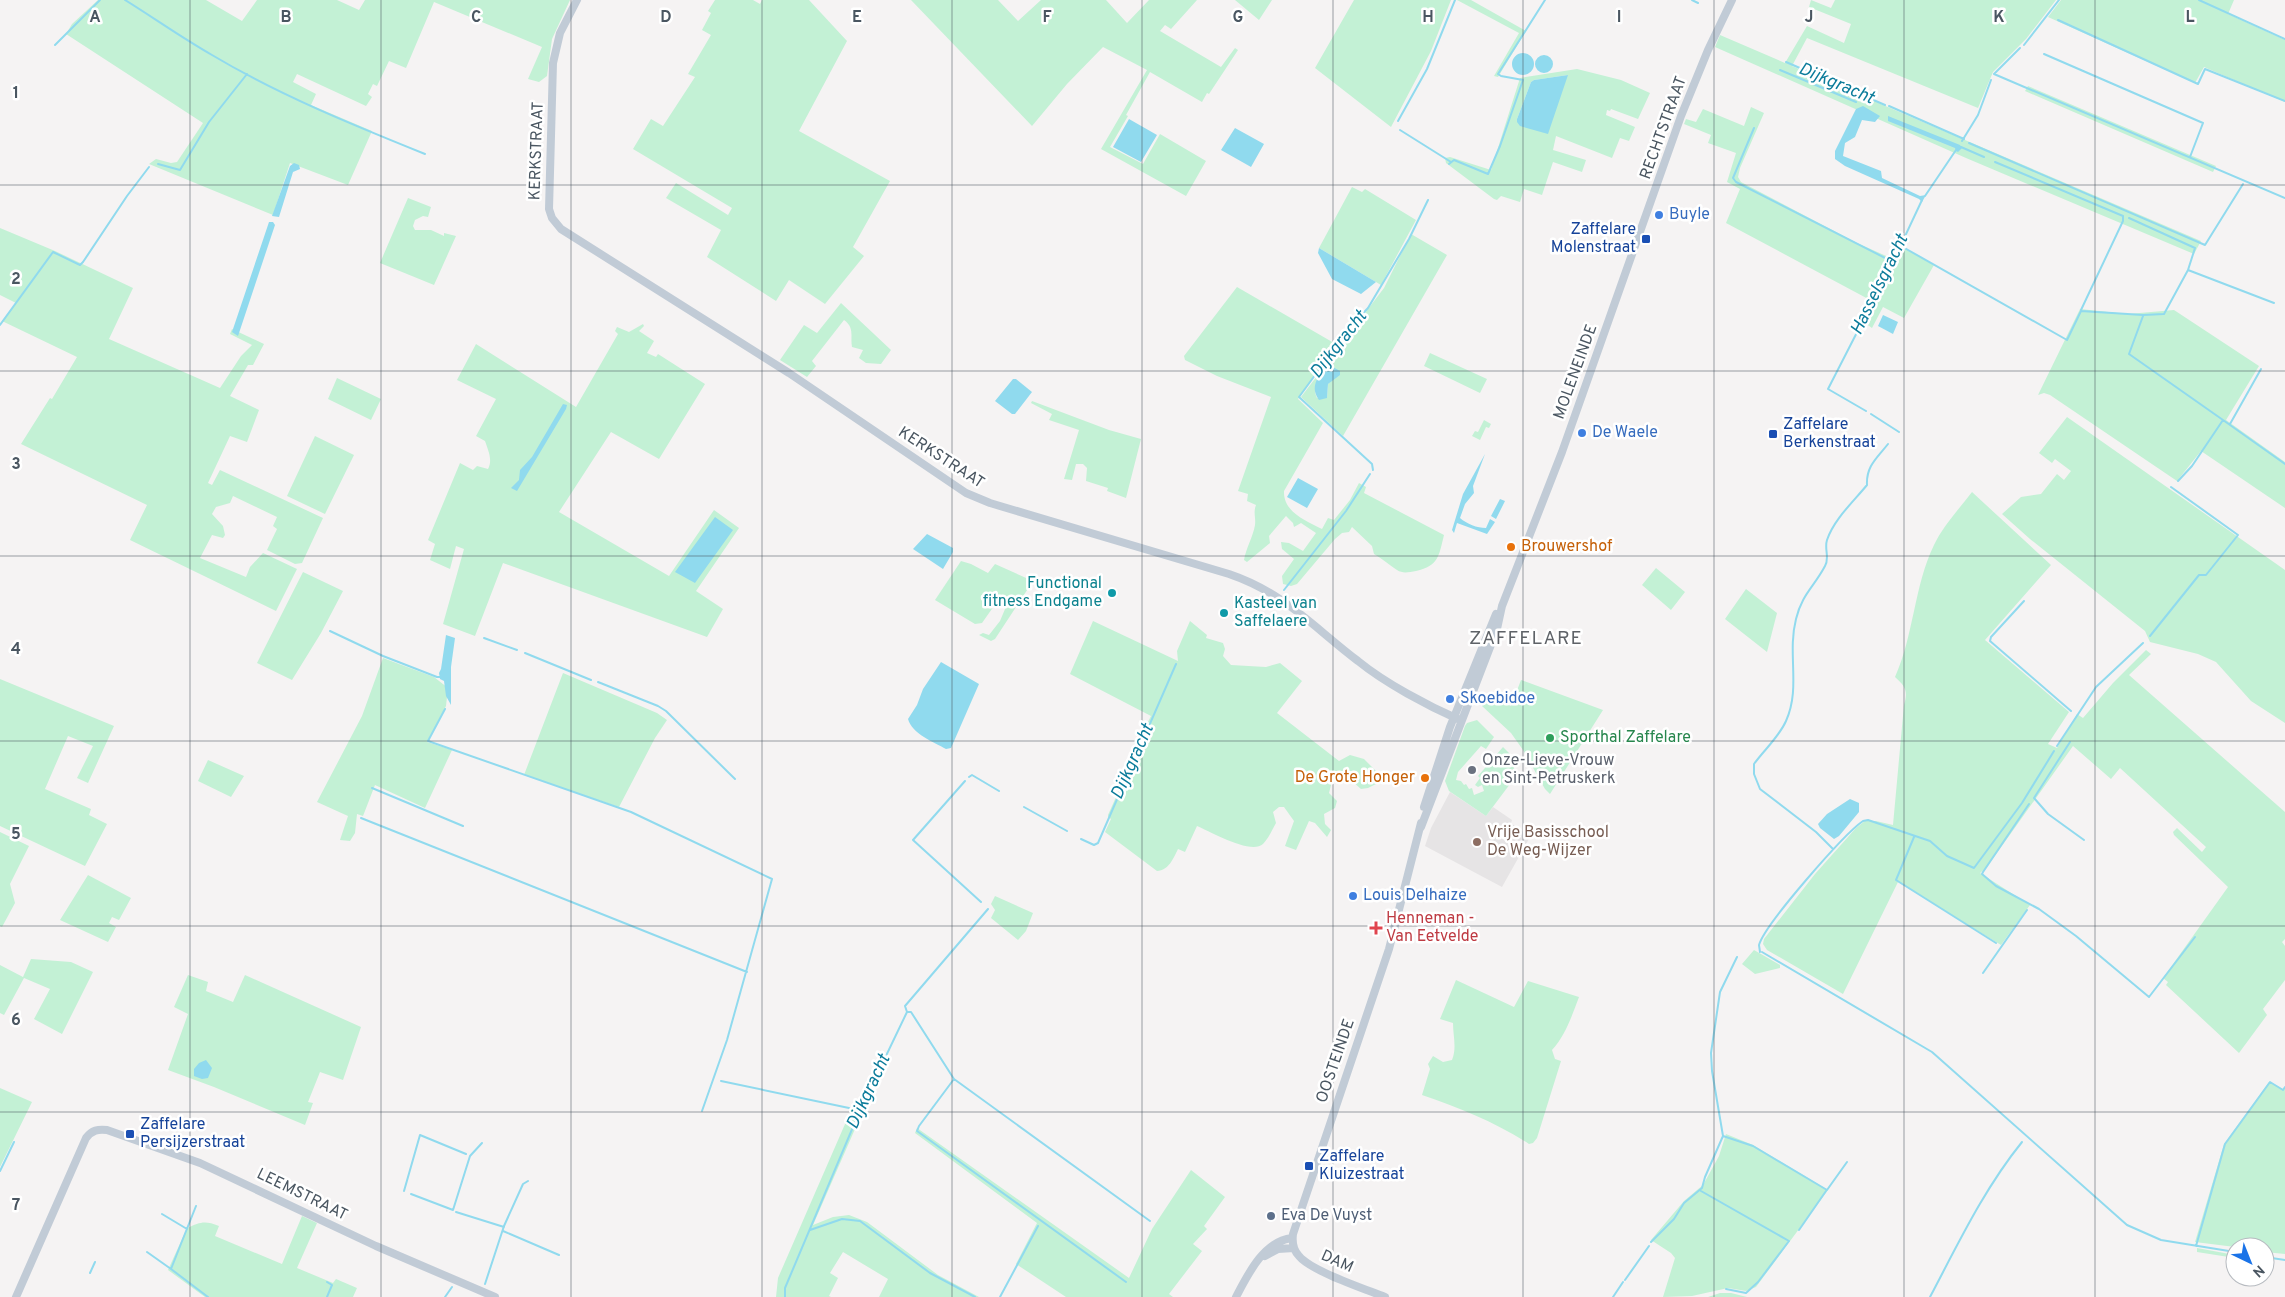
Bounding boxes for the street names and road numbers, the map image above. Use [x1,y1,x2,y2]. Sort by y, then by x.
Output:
street label: RECHTSTRAAT [1636,74,1692,182]
street label: KERKSTRAAT [525,101,549,201]
street label: MOLENEINDE [1550,322,1602,422]
street label: KERKSTRAAT [894,423,988,493]
street label: OOSTEINDE [1312,1016,1360,1106]
street label: LEEMSTRAAT [253,1164,351,1226]
street label: DAM [1318,1246,1356,1278]

